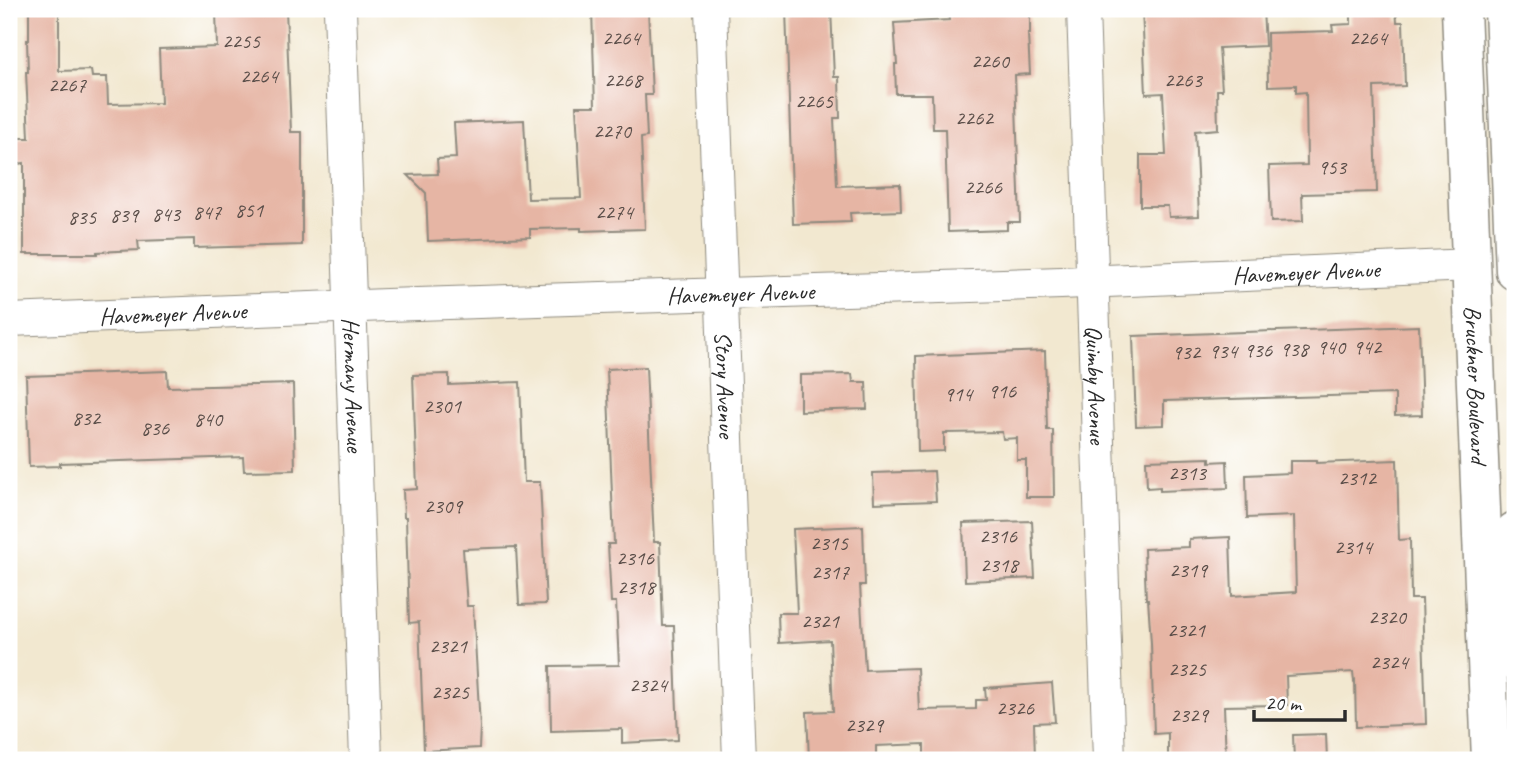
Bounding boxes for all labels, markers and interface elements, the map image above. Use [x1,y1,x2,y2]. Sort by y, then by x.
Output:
house number: 2264 [602,25,642,51]
house number: 2264 [1349,25,1389,51]
house number: 2255 [222,28,261,54]
house number: 2260 [971,48,1010,74]
house number: 2264 [240,63,280,89]
house number: 2268 [604,67,644,93]
house number: 2263 [1164,67,1203,93]
house number: 2267 [48,72,87,98]
house number: 2265 [795,88,834,114]
house number: 2262 [955,105,994,131]
house number: 2270 [593,118,632,144]
house number: 953 [1318,154,1348,180]
house number: 2266 [964,174,1002,200]
house number: 851 [235,197,265,223]
house number: 847 [193,199,223,225]
house number: 2274 [595,199,635,225]
house number: 843 [152,201,182,227]
house number: 839 [110,202,140,228]
house number: 835 [68,204,98,230]
street label: Havemeyer Avenue [1232,254,1383,290]
street label: Havemeyer Avenue [666,276,817,311]
street label: Havemeyer Avenue [99,295,249,331]
street label: Bruckner Boulevard [1458,305,1494,468]
street label: Hermany Avenue [336,317,370,455]
street label: Quimby Avenue [1079,325,1113,447]
street label: Story Avenue [708,331,742,441]
house number: 940 [1317,334,1347,360]
house number: 942 [1353,334,1383,360]
house number: 938 [1280,336,1311,362]
house number: 936 [1244,337,1273,363]
house number: 934 [1209,338,1240,364]
house number: 932 [1172,339,1202,365]
house number: 916 [988,378,1017,404]
house number: 914 [944,381,975,407]
house number: 2301 [423,393,462,419]
house number: 832 [72,405,102,431]
house number: 840 [194,406,224,432]
house number: 836 [141,415,170,441]
house number: 2313 [1168,460,1207,486]
house number: 2312 [1338,465,1377,491]
house number: 2309 [424,493,463,519]
house number: 2316 [979,523,1017,549]
house number: 2315 [810,530,849,556]
house number: 2314 [1334,534,1374,560]
house number: 2316 [616,545,654,571]
house number: 2318 [980,552,1020,578]
house number: 2319 [1169,557,1208,583]
house number: 2317 [811,559,850,585]
house number: 2318 [617,574,657,600]
house number: 2320 [1368,604,1407,630]
house number: 2321 [801,608,840,634]
house number: 2321 [1167,617,1206,643]
house number: 2321 [429,633,468,659]
house number: 2324 [1370,649,1410,675]
house number: 2325 [1168,656,1207,682]
house number: 2324 [629,672,669,698]
scale bar [1254,678,1346,722]
house number: 2325 [431,679,470,705]
text: 20 m [1265,690,1303,716]
house number: 2326 [996,695,1034,721]
house number: 2329 [1170,702,1209,728]
house number: 2329 [845,712,884,738]

